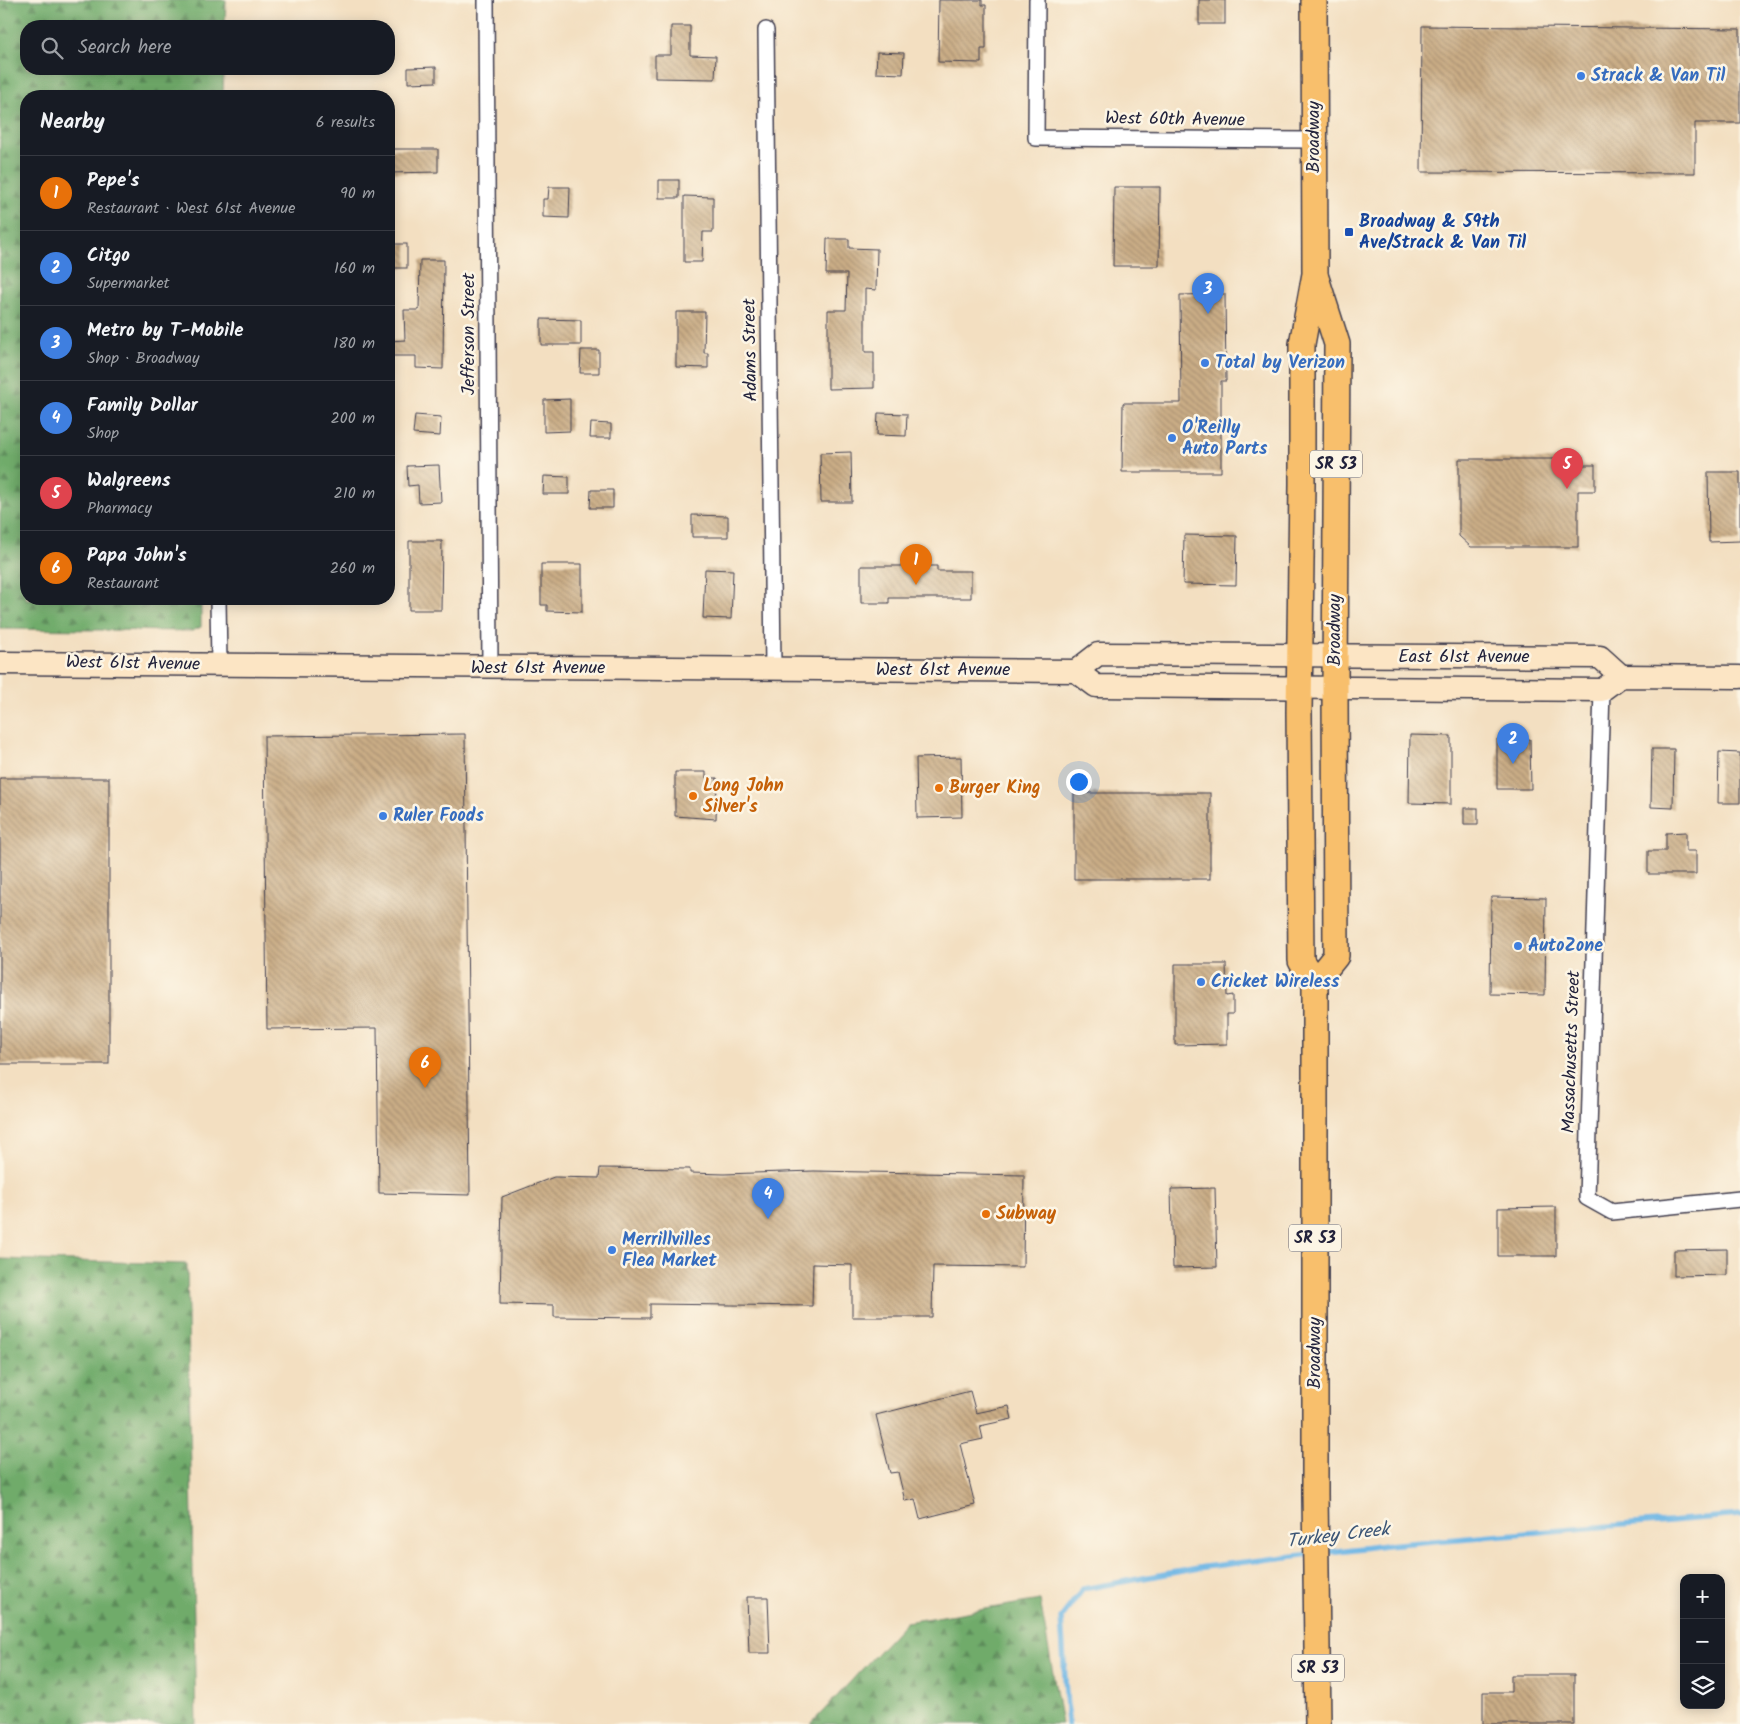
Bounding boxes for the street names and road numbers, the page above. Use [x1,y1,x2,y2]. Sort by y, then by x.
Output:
street label: Broadway [1300,100,1329,173]
street label: West 60th Avenue [1105,104,1245,136]
street label: Jefferson Street [455,272,484,395]
street label: Adams Street [736,297,766,402]
road number: SR 53 [1310,450,1362,478]
street label: Broadway [1321,593,1350,666]
street label: East 61st Avenue [1398,643,1530,672]
street label: West 61st Avenue [65,648,201,680]
street label: West 61st Avenue [471,654,605,683]
street label: West 61st Avenue [876,656,1010,685]
street label: Massachusetts Street [1555,969,1589,1134]
road number: SR 53 [1289,1224,1341,1252]
street label: Broadway [1301,1316,1330,1389]
road number: SR 53 [1292,1655,1344,1682]

